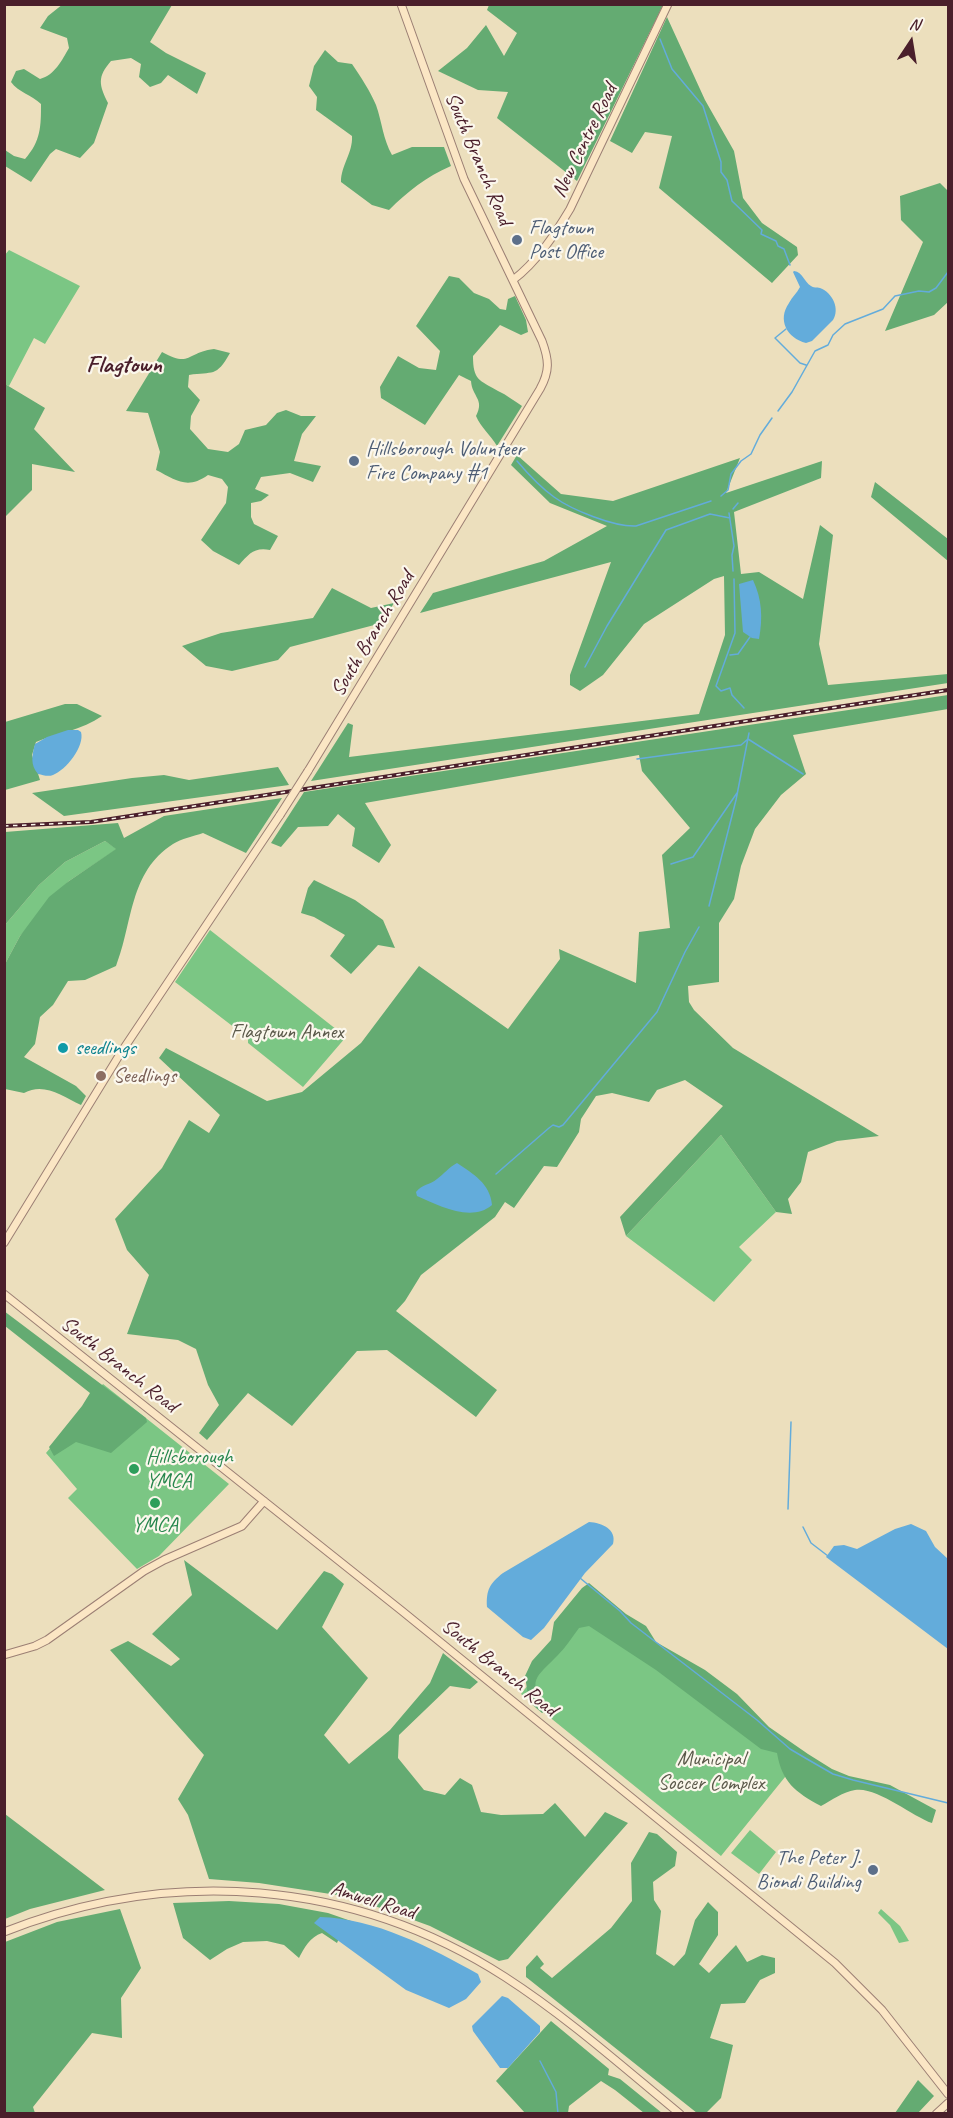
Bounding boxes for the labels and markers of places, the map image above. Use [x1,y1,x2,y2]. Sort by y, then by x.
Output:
place label: Flagtown Post Office [529,215,603,265]
marker: Flagtown Post Office [510,233,524,247]
place label: Hillsborough Volunteer Fire Company #1 [366,436,524,486]
marker: Hillsborough Volunteer Fire Company #1 [347,454,361,468]
place label: seedlings [75,1035,136,1061]
marker: seedlings [56,1041,70,1055]
place label: Seedlings [113,1063,176,1089]
marker: Seedlings [94,1069,108,1083]
place label: Hillsborough YMCA [146,1444,233,1494]
marker: Hillsborough YMCA [127,1462,141,1476]
marker: YMCA [148,1496,162,1510]
place label: YMCA [132,1512,178,1538]
place label: The Peter J. Biondi Building [757,1845,861,1895]
marker: The Peter J. Biondi Building [866,1863,880,1877]

